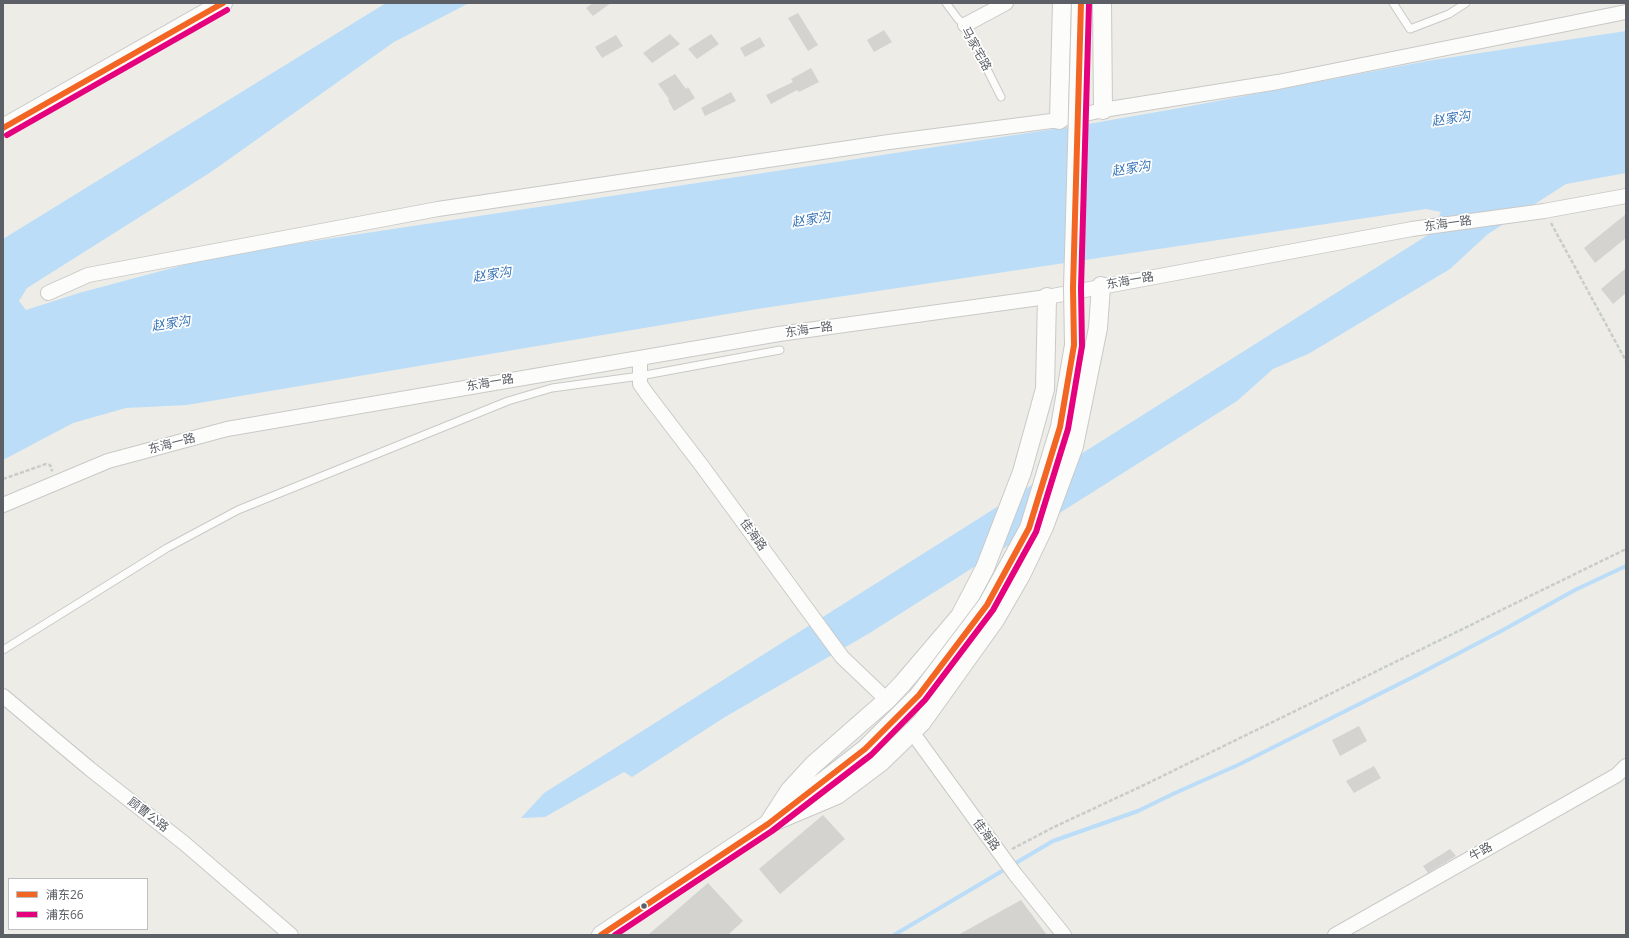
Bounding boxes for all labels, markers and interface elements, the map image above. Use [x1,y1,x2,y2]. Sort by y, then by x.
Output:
street label: 马家宅路 [958,25,994,73]
water label: 赵家沟 [1431,108,1471,130]
water label: 赵家沟 [1111,158,1151,180]
water label: 赵家沟 [791,209,831,231]
street label: 东海一路 [1423,214,1473,234]
water label: 赵家沟 [472,264,512,286]
street label: 东海一路 [1105,270,1155,292]
water label: 赵家沟 [151,313,191,335]
street label: 东海一路 [784,320,834,340]
street label: 东海一路 [465,372,515,394]
street label: 东海一路 [147,431,197,457]
street label: 佳海路 [737,516,769,554]
street label: 顾曹公路 [125,795,171,835]
street label: 佳海路 [970,816,1002,854]
street label: 牛路 [1467,840,1495,864]
legend [8,878,148,930]
text: 浦东26 [46,886,84,903]
unlabelled marker [639,901,649,911]
text: 浦东66 [46,906,84,923]

